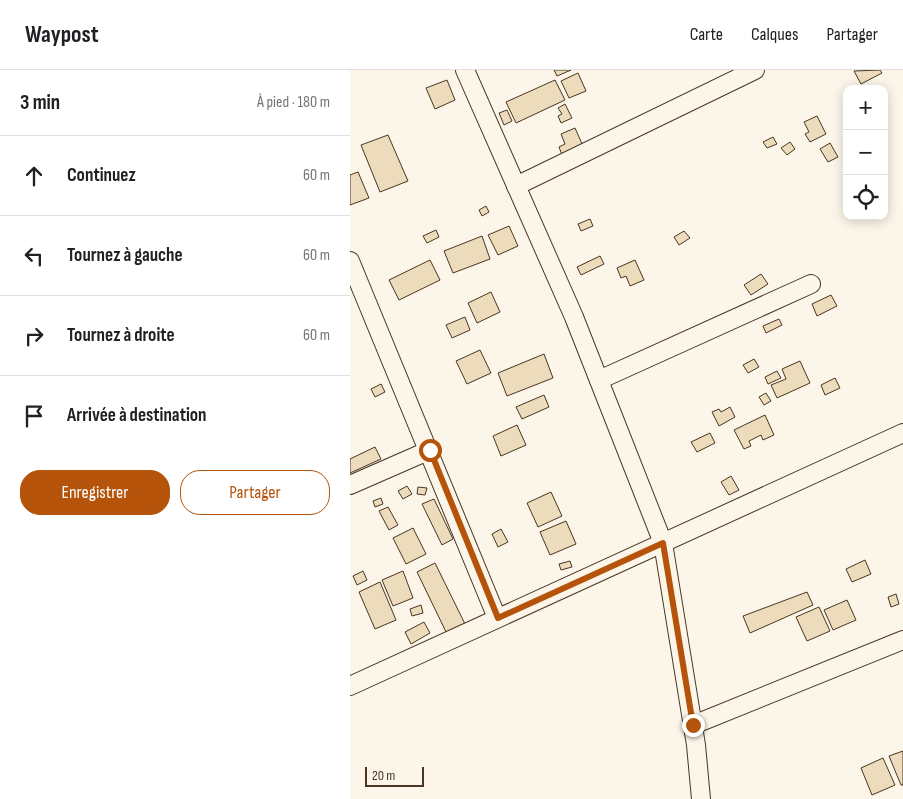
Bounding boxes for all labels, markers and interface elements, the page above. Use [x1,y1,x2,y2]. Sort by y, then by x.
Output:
text: Waypost [25,20,99,49]
text: Carte [690,24,723,45]
text: Calques [751,24,798,45]
text: Partager [826,24,878,45]
map controls [843,85,888,220]
button: + [843,85,888,130]
text: 3 min [20,90,60,115]
text: À pied · 180 m [257,93,330,112]
button: − [843,130,888,175]
icon: ahead [20,162,48,190]
text: Continuez [67,164,136,187]
text: 60 m [303,166,330,185]
button: locate [843,175,888,220]
icon: left [20,242,48,270]
text: Tournez à gauche [67,244,183,267]
text: 60 m [303,246,330,265]
icon: right [20,322,48,350]
text: Tournez à droite [67,324,175,347]
text: 60 m [303,326,330,345]
icon: arrive [20,402,48,430]
text: Arrivée à destination [67,404,207,427]
route start [419,439,442,462]
button: Enregistrer [20,470,170,515]
button: Partager [180,470,330,515]
route end [682,714,705,737]
scale bar [365,764,424,787]
text: 20 m [372,767,395,784]

